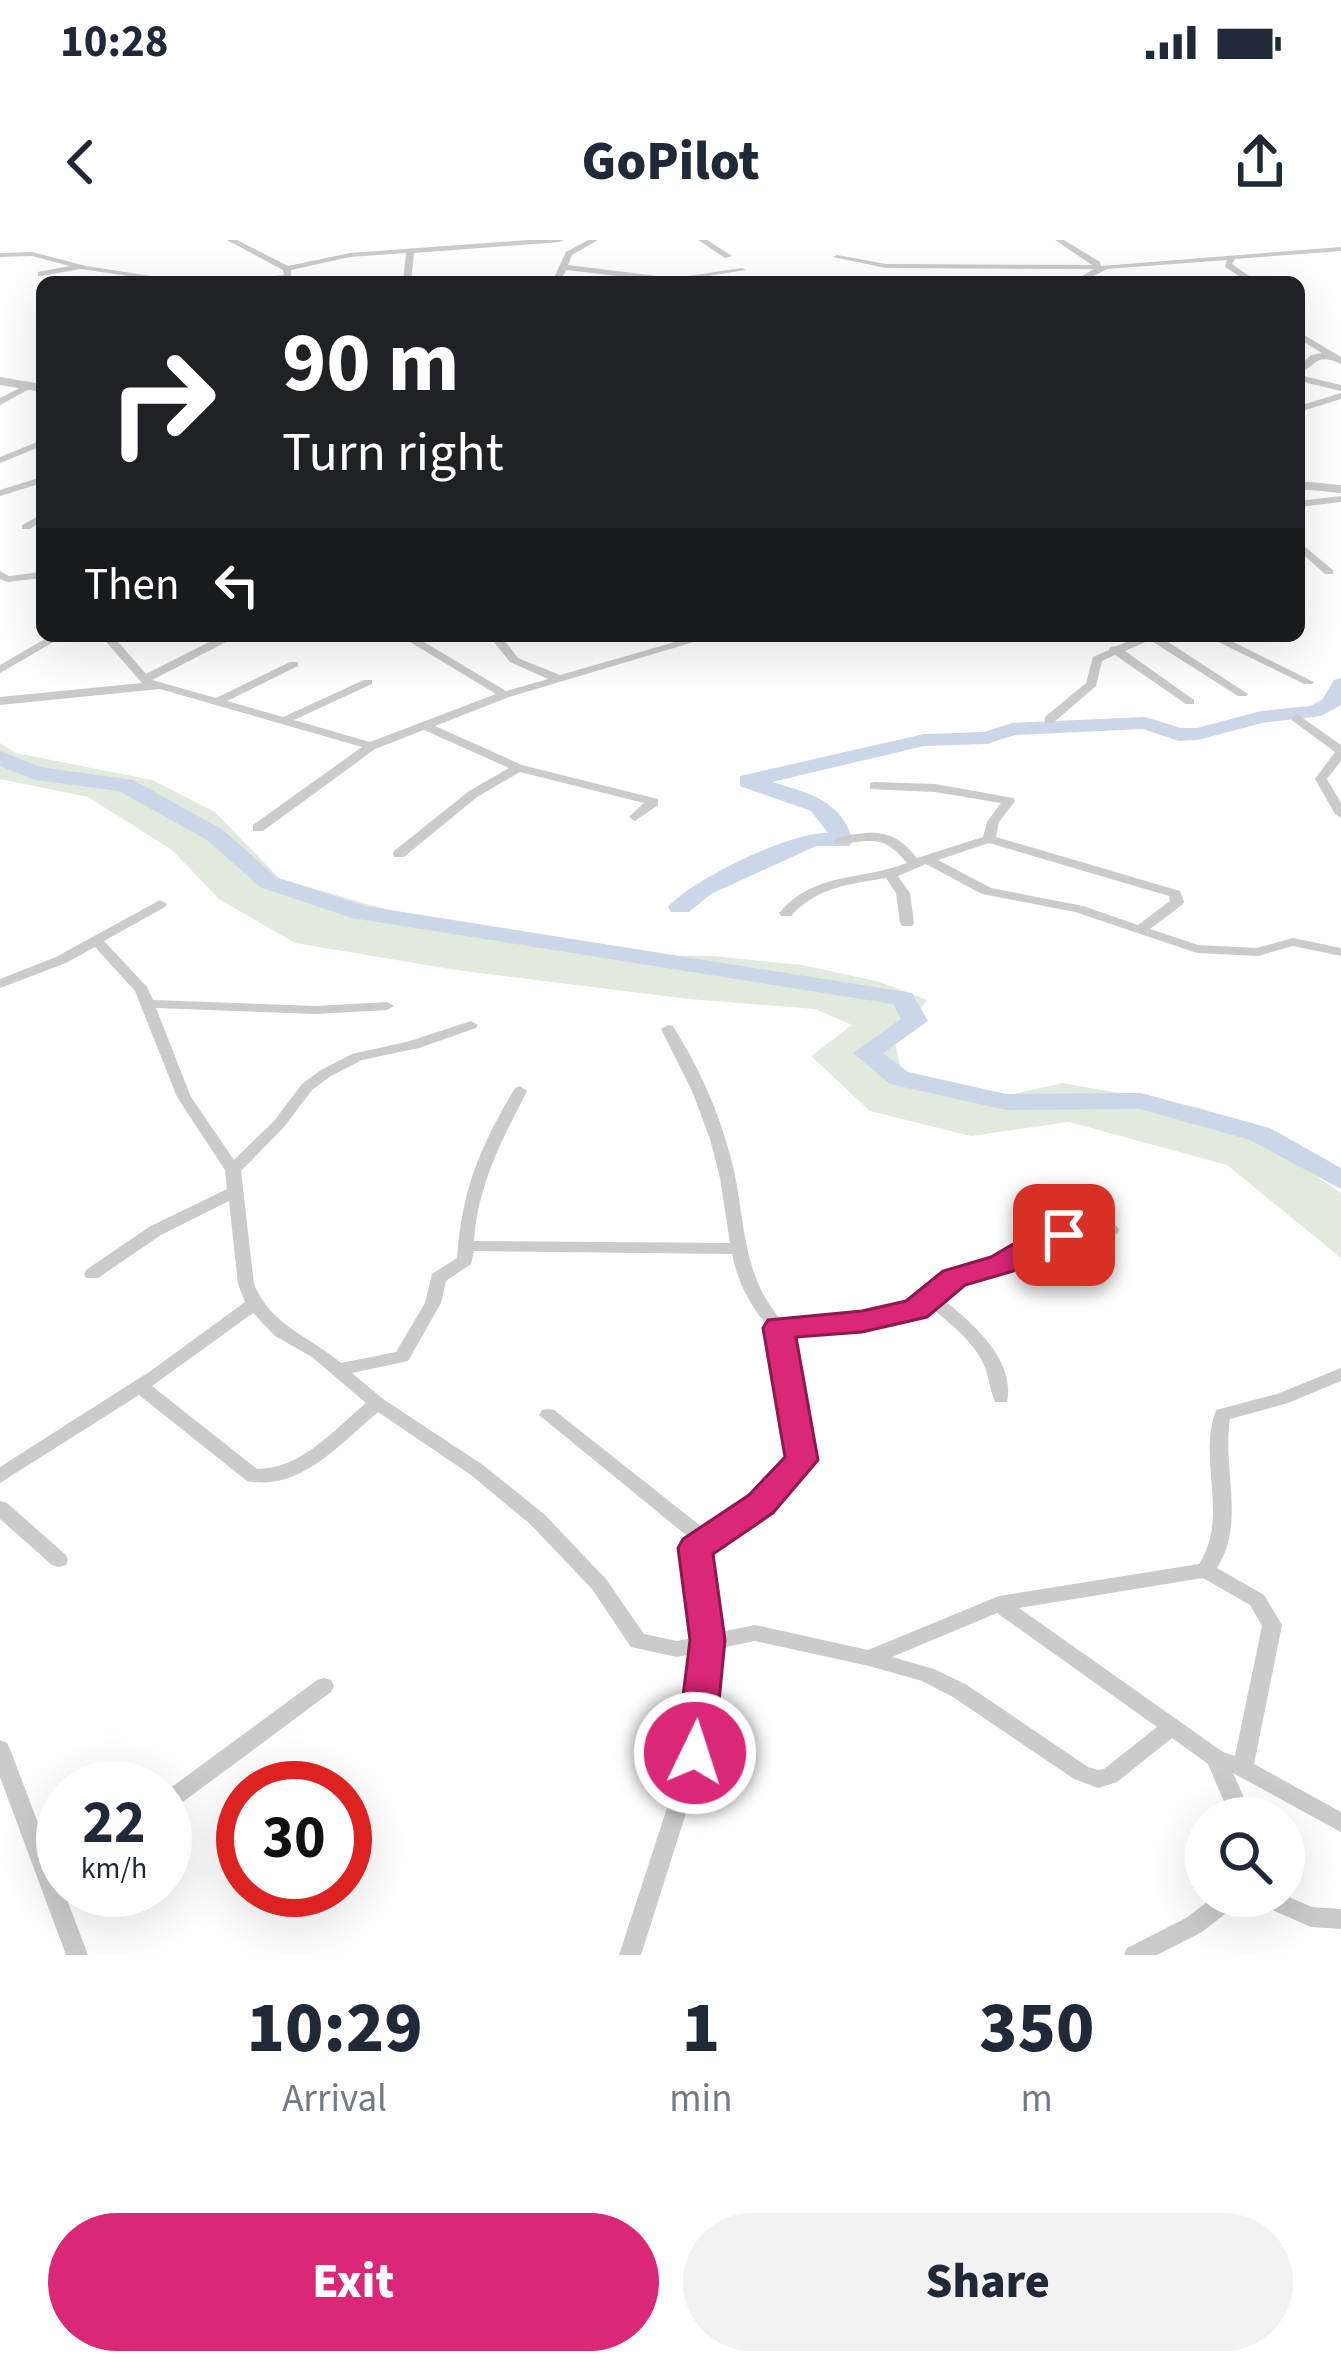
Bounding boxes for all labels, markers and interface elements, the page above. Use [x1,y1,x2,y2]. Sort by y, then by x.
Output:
text: 10:28 [60,10,169,74]
text: GoPilot [581,124,760,201]
icon: back [48,129,114,195]
icon: share [1227,129,1293,195]
text: 90 m [282,304,460,424]
icon: right [84,324,240,480]
text: Turn right [282,415,504,492]
icon: left [204,552,270,618]
text: Then [84,553,180,617]
pin [1013,1184,1115,1286]
icon: arrive [1031,1202,1097,1268]
position arrow [632,1690,758,1816]
speed limit sign: 30 [216,1761,372,1917]
text: 22 [82,1781,146,1866]
map controls [1185,1797,1305,1917]
button: search [1185,1797,1305,1917]
text: km/h [81,1847,147,1890]
text: 10:29 [247,1977,423,2080]
text: 1 [682,1977,720,2080]
text: 350 [979,1977,1094,2080]
text: Arrival [282,2071,387,2127]
text: min [669,2071,733,2127]
text: m [1021,2071,1053,2127]
button: Exit [48,2213,659,2351]
button: Share [683,2213,1293,2351]

